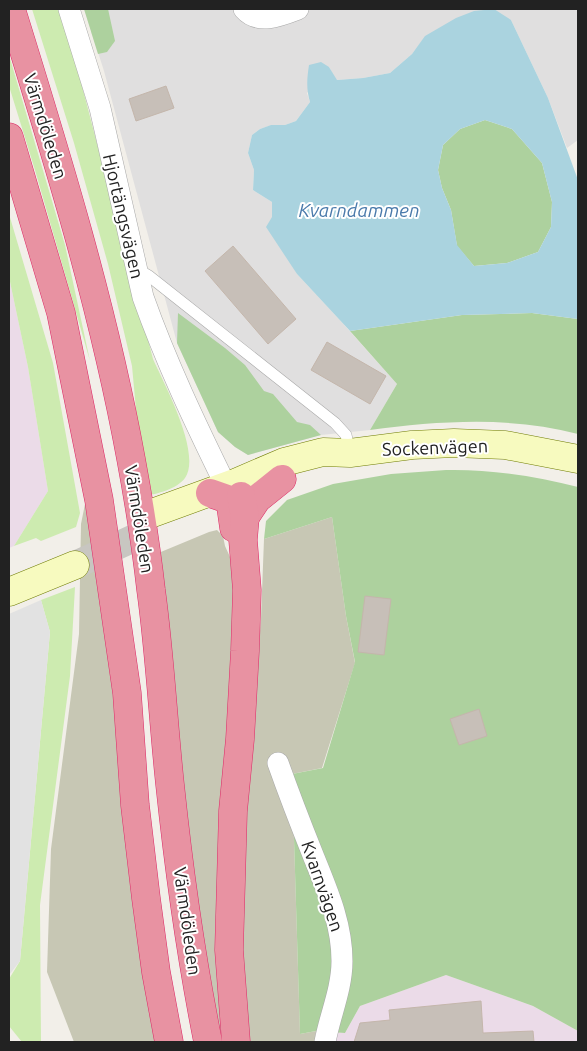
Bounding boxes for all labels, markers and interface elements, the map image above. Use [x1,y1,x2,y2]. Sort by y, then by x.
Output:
street label: Värmdöleden [20,71,72,181]
street label: Hjortängsvägen [100,152,148,280]
water label: Kvarndammen [298,199,420,221]
street label: Sockenvägen [382,435,488,459]
street label: Värmdöleden [122,464,158,574]
street label: Kvarnvägen [298,838,348,934]
street label: Värmdöleden [170,866,206,976]

